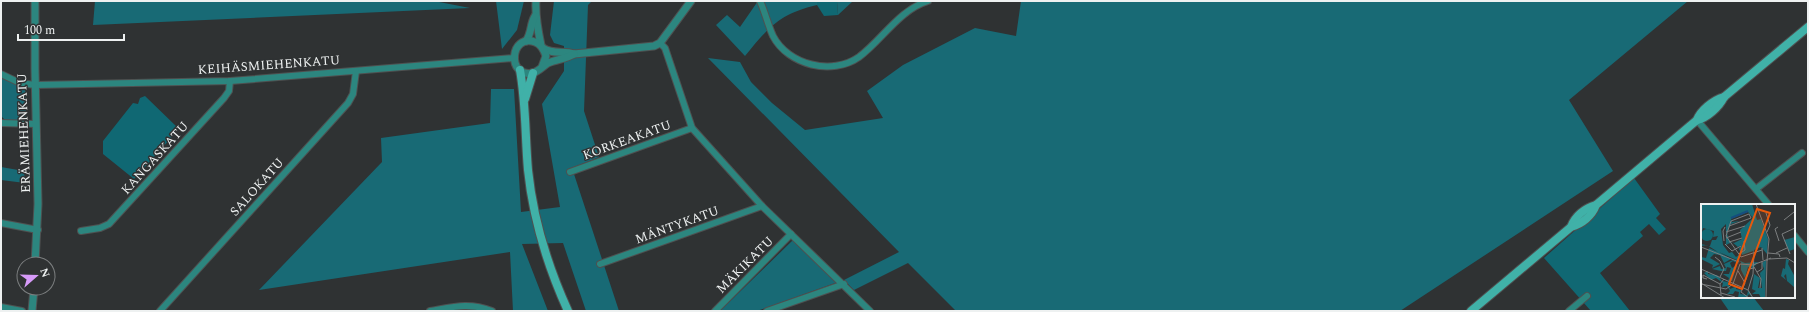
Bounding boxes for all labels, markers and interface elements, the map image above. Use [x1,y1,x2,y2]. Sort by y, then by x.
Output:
scale bar [18,16,124,42]
text: 100 m [24,21,55,40]
street label: KEIHÄSMIEHENKATU [197,50,341,80]
street label: ERÄMIEHENKATU [12,73,36,193]
street label: KORKEAKATU [580,115,674,165]
street label: KANGASKATU [116,117,194,199]
street label: SALOKATU [225,153,289,221]
street label: MÄNTYKATU [632,201,722,249]
inset map [1701,204,1795,298]
street label: MÄKIKATU [712,232,778,298]
north arrow [16,256,56,296]
text: N [35,266,54,280]

